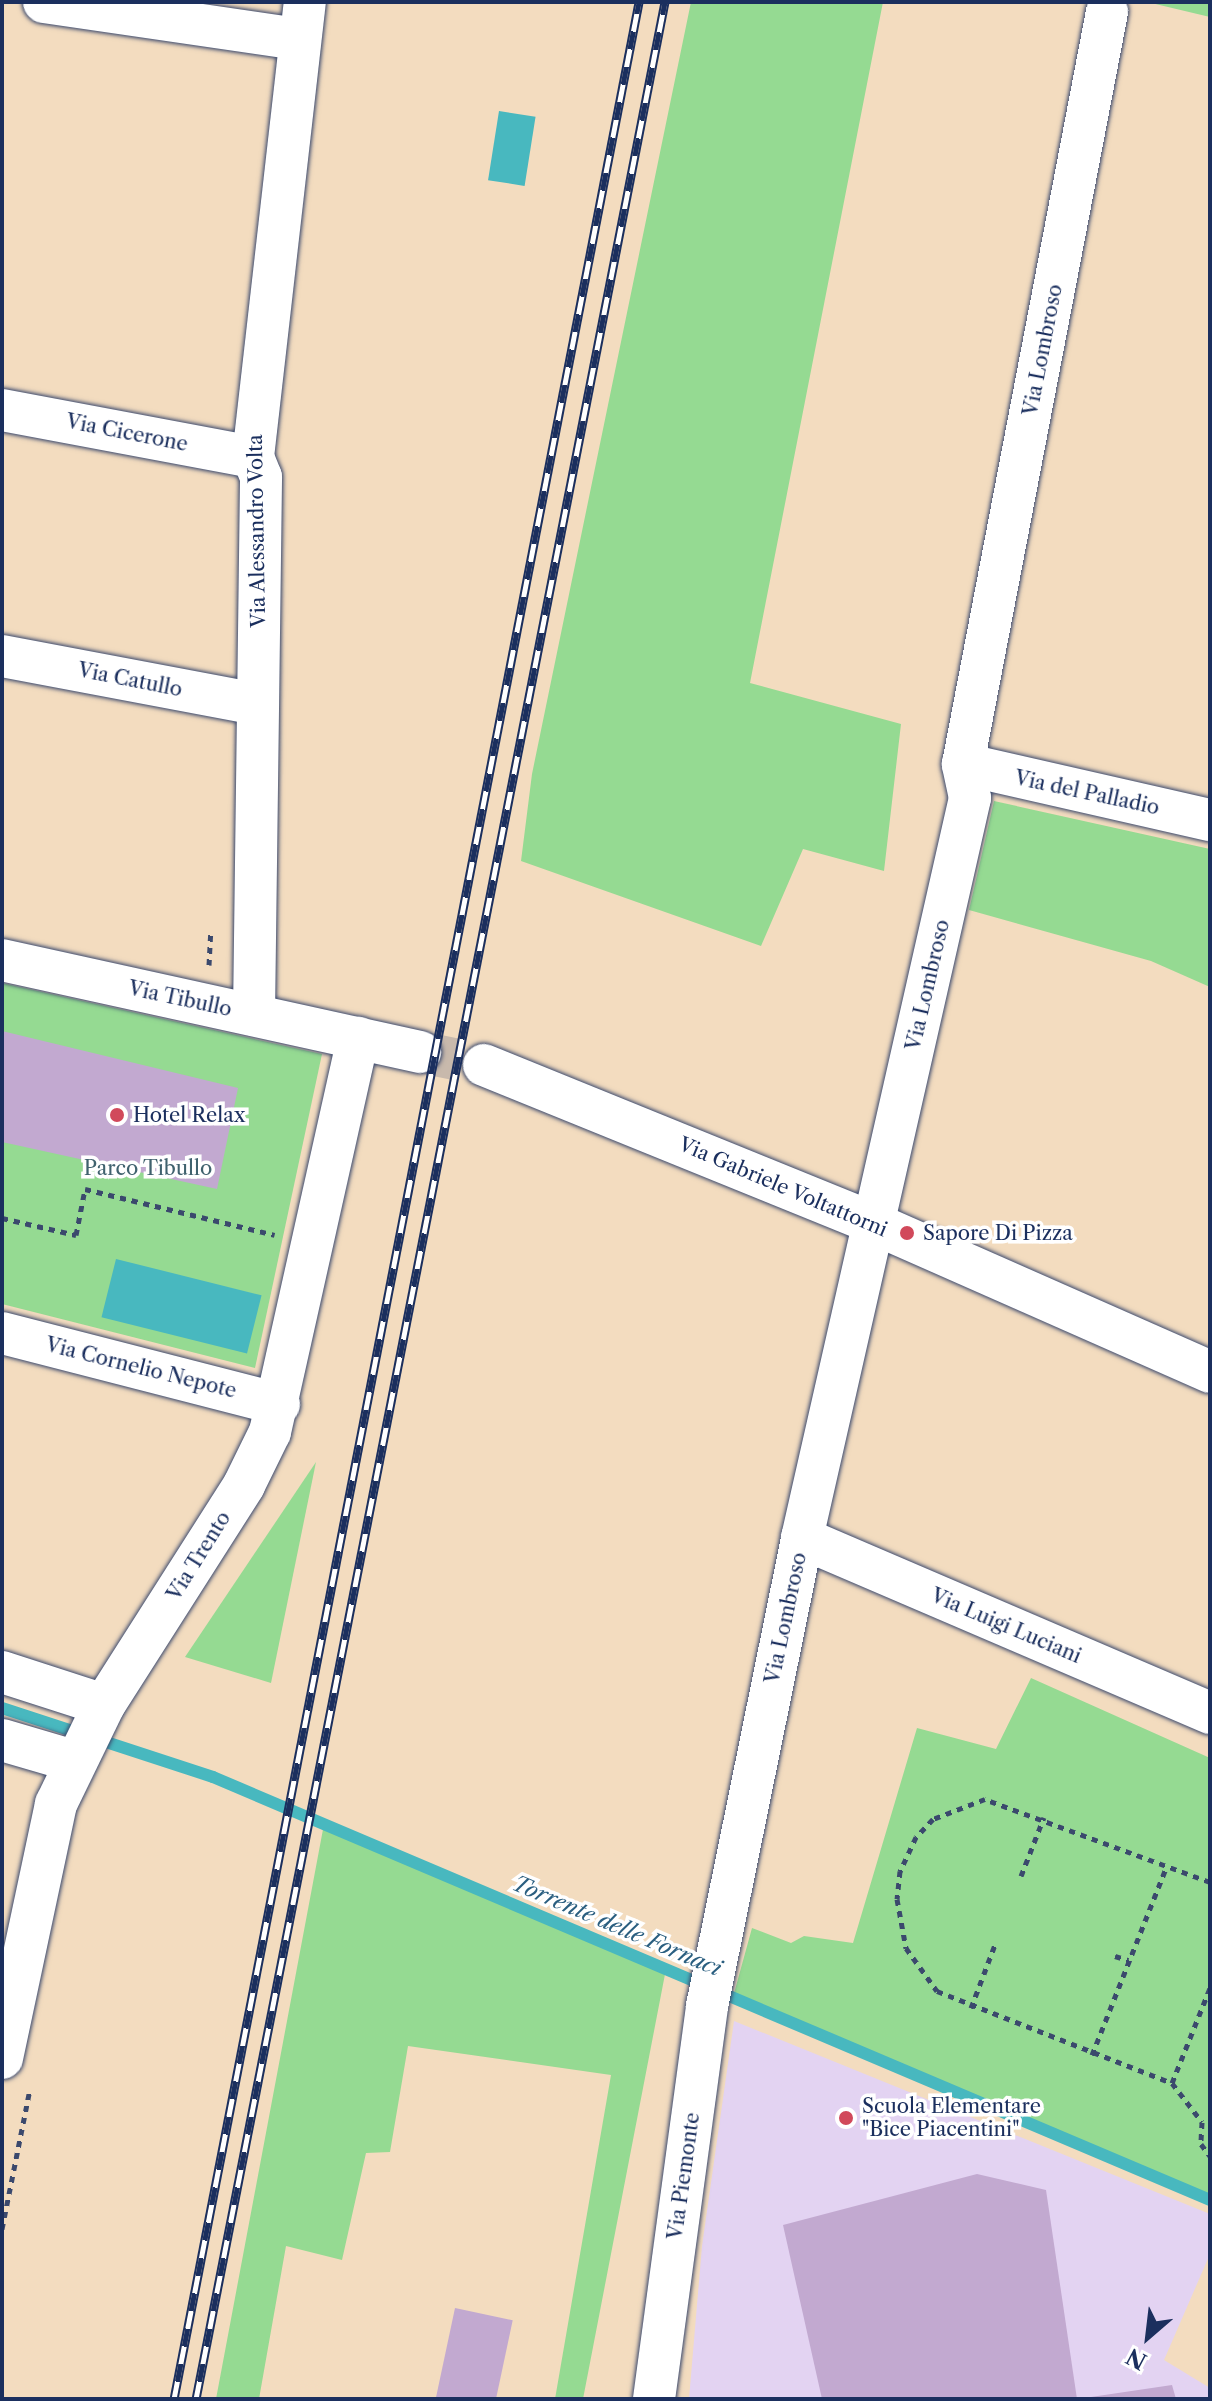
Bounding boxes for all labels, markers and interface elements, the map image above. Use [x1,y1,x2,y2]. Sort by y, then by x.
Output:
street label: Via Lombroso [1018,282,1068,418]
street label: Via Cicerone [64,409,190,457]
street label: Via Alessandro Volta [243,433,271,629]
street label: Via Catullo [76,658,184,702]
street label: Via del Palladio [1012,766,1162,820]
street label: Via Lombroso [901,917,955,1053]
street label: Via Tibullo [126,976,234,1022]
place label: Hotel Relax [133,1103,245,1127]
marker: Hotel Relax [108,1106,126,1124]
street label: Via Gabriele Voltattorni [675,1132,891,1242]
park label: Parco Tibullo [83,1156,213,1180]
place label: Sapore Di Pizza [923,1221,1073,1245]
marker: Sapore Di Pizza [898,1224,916,1242]
street label: Via Cornelio Nepote [43,1333,239,1403]
street label: Via Trento [162,1507,236,1605]
street label: Via Lombroso [760,1550,812,1686]
street label: Via Luigi Luciani [927,1583,1085,1669]
water label: Torrente delle Fornaci [509,1870,725,1982]
place label: Scuola Elementare "Bice Piacentini" [862,2094,1041,2141]
marker: Scuola Elementare "Bice Piacentini" [837,2109,855,2127]
street label: Via Piemonte [663,2111,705,2241]
north arrow [1108,2297,1188,2377]
text: N [1122,2342,1151,2375]

